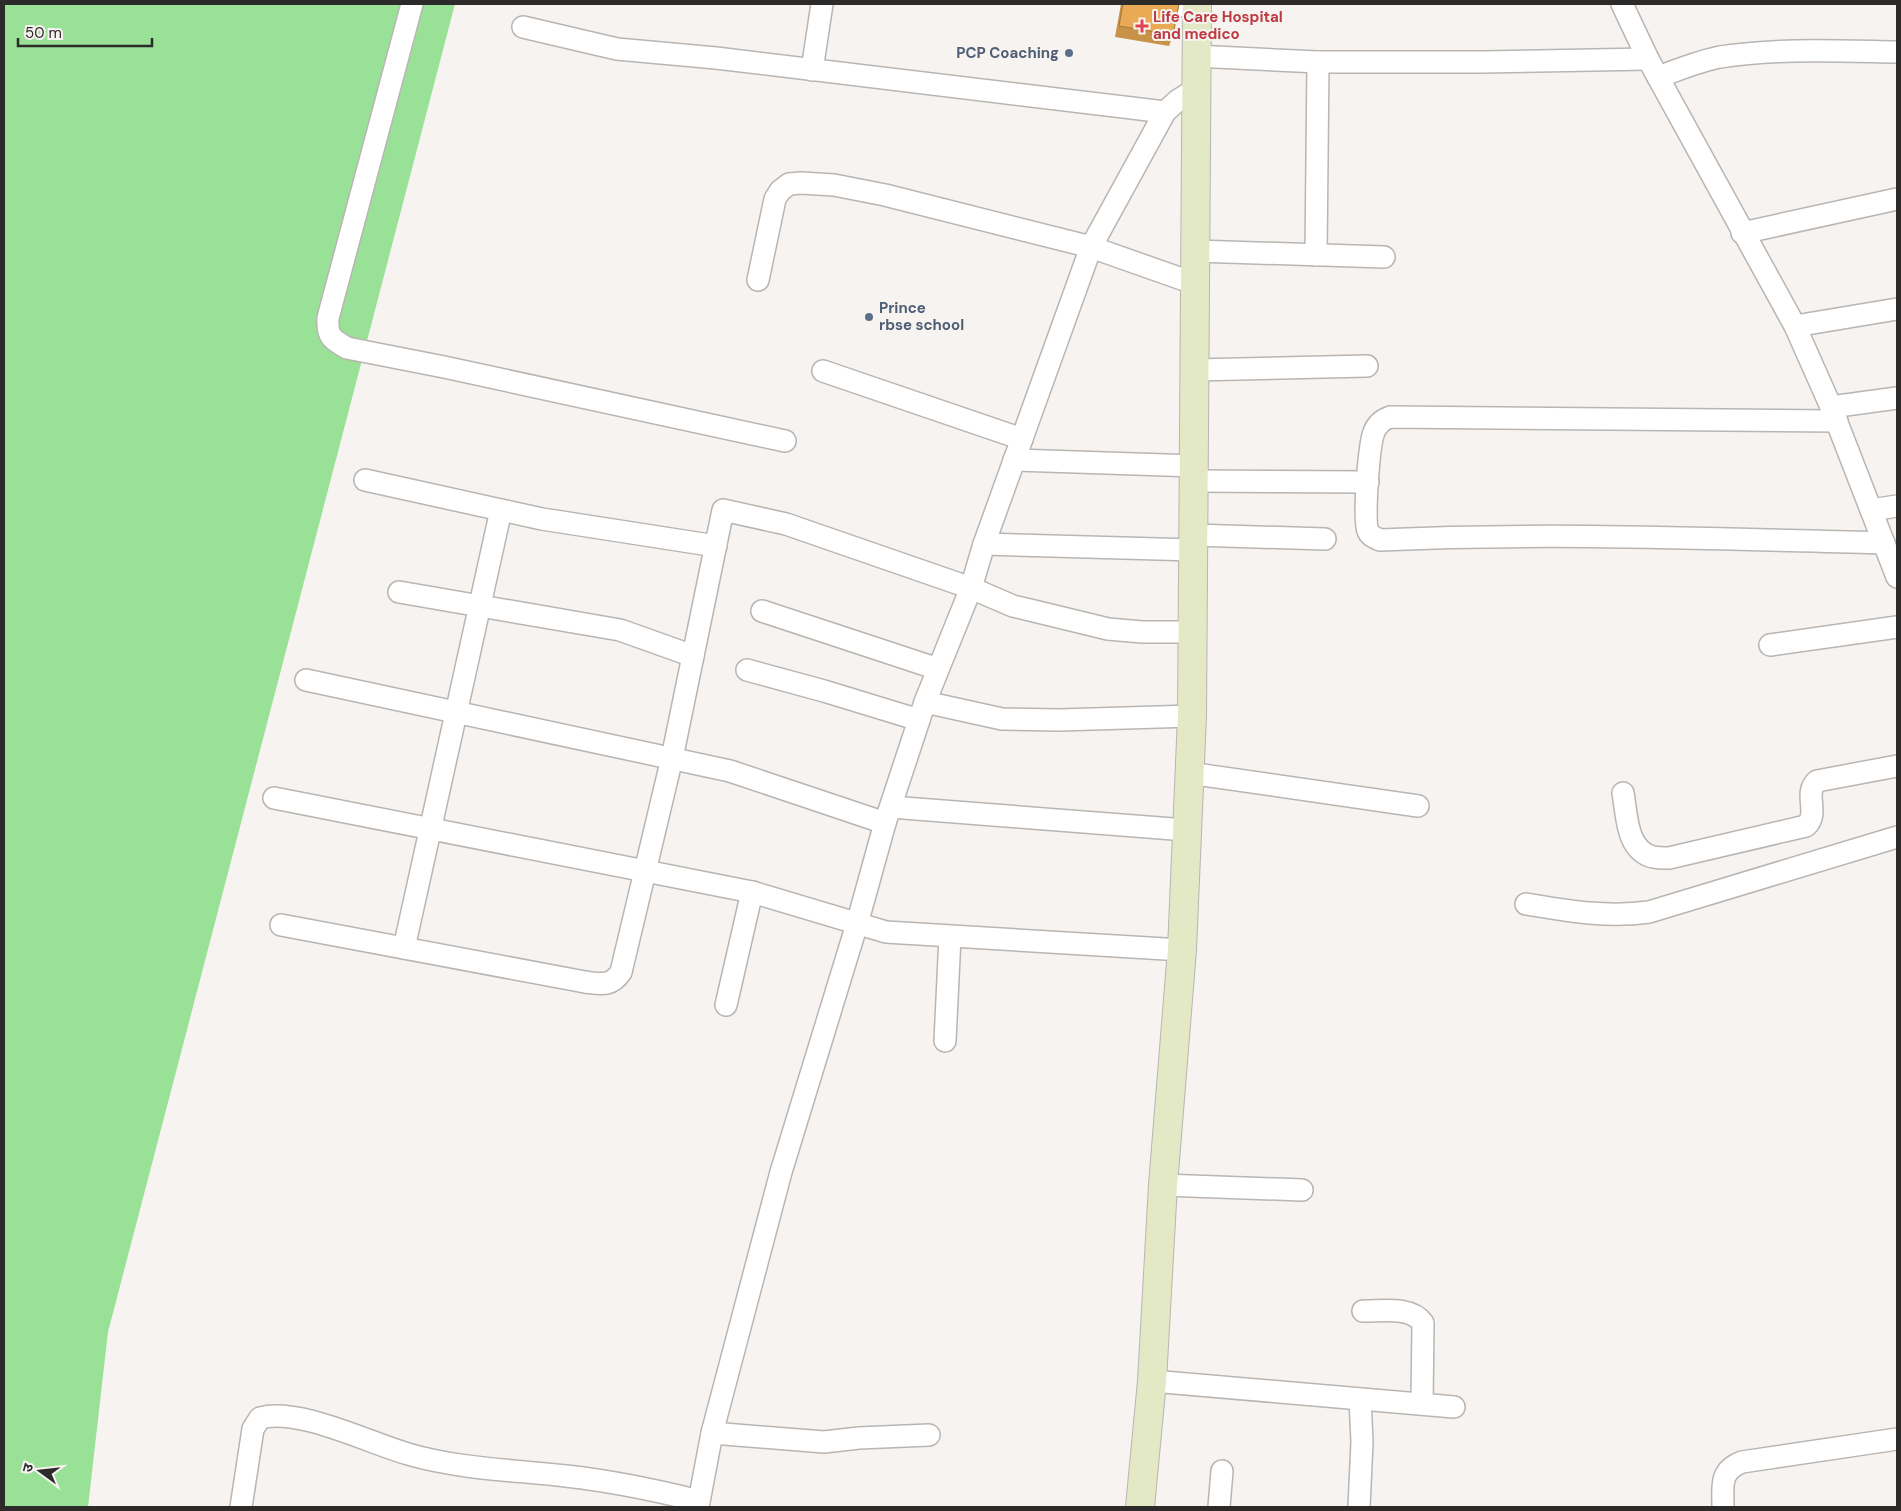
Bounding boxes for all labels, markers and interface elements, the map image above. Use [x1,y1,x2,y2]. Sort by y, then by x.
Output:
place label: Life Care Hospital and medico [1153,7,1283,44]
scale bar [18,15,151,47]
marker: Life Care Hospital and medico [1135,19,1149,33]
text: 50 m [25,23,62,43]
place label: PCP Coaching [956,43,1059,63]
marker: PCP Coaching [1063,47,1075,59]
place label: Prince rbse school [879,298,964,335]
marker: Prince rbse school [863,311,875,323]
north arrow [15,1446,65,1496]
text: उ [18,1461,37,1474]

